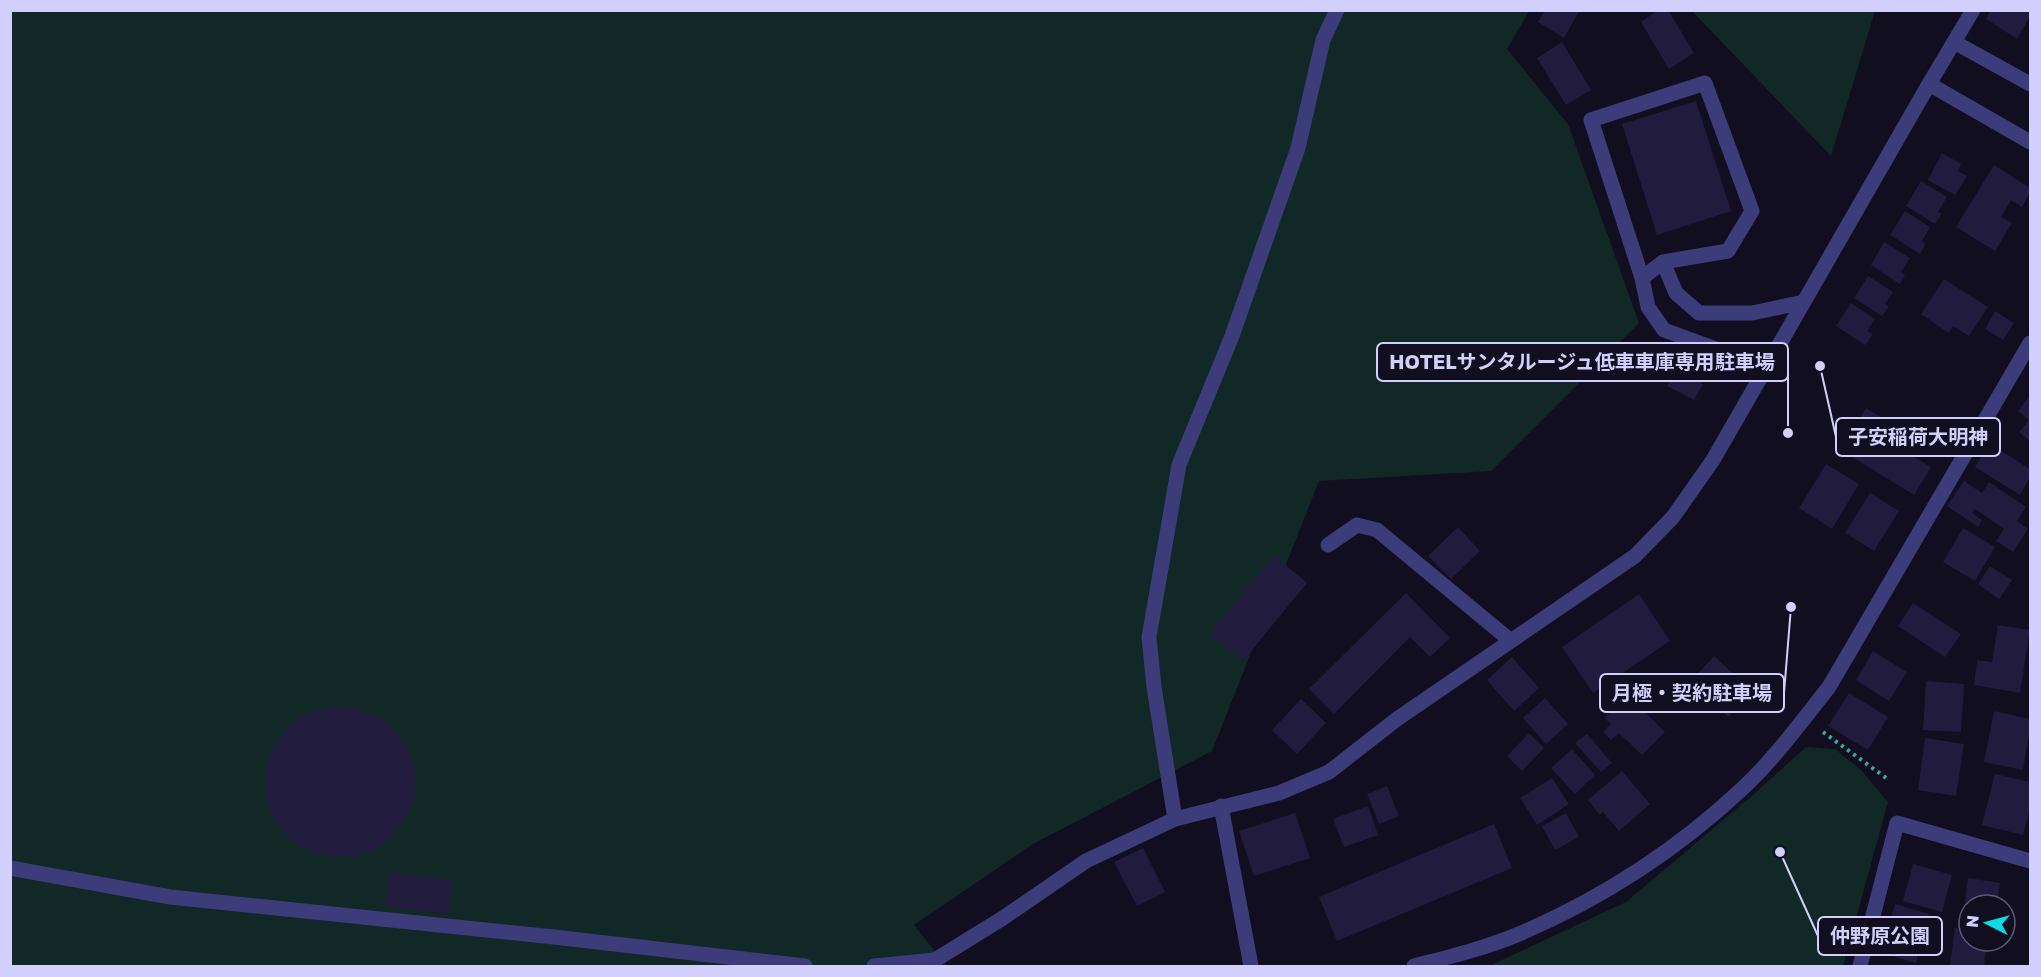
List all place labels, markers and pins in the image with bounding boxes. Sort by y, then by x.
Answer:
callout: HOTELサンタルージュ低車車庫専用駐車場 [1377,343,1788,381]
callout: 子安稲荷大明神 [1836,418,2000,456]
callout: 月極・契約駐車場 [1600,674,1784,712]
callout: 仲野原公園 [1818,917,1942,955]

